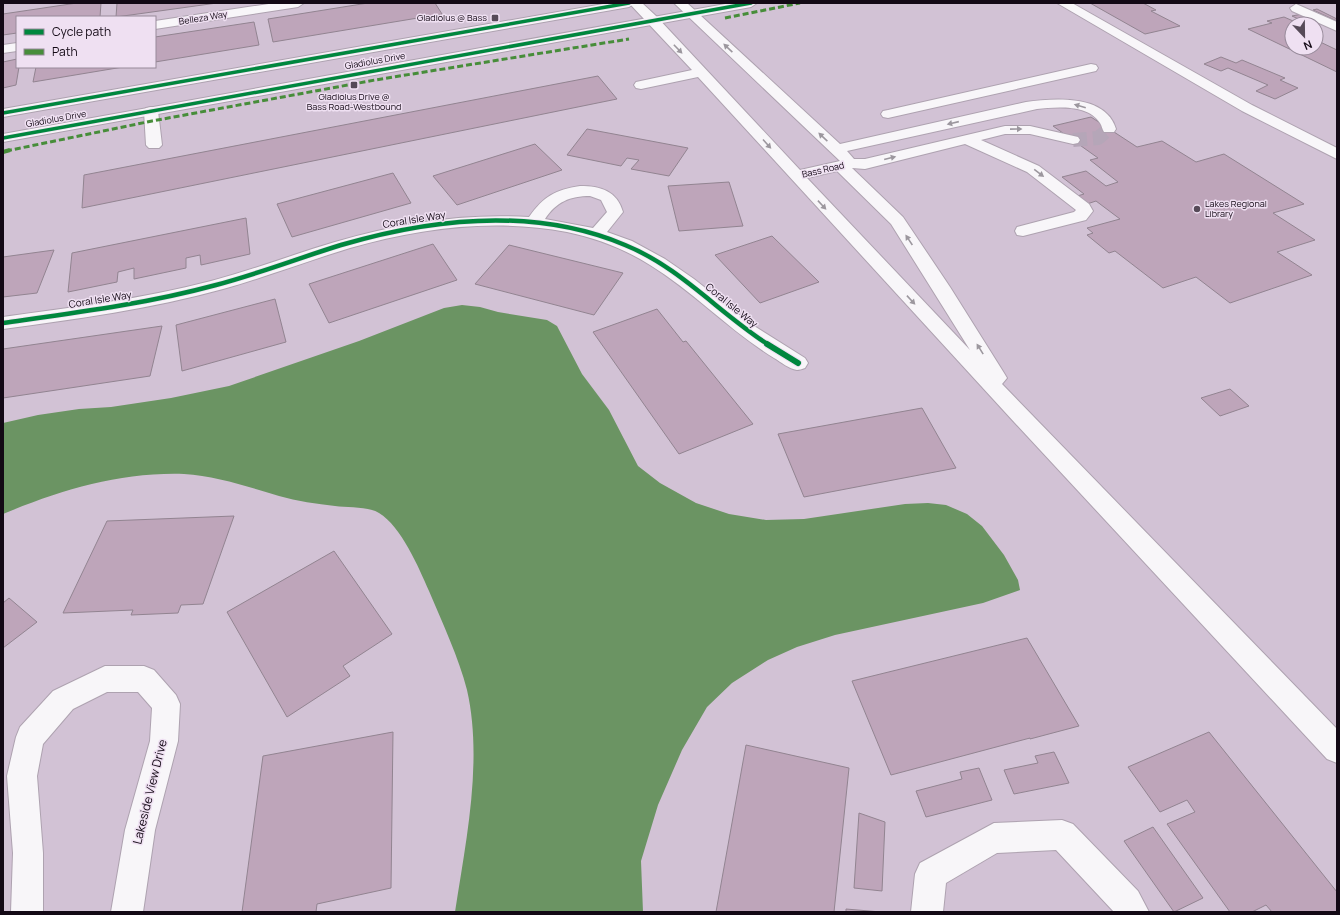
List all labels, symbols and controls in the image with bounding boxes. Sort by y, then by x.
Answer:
street label: Belleza Way [178,7,228,28]
place label: Gladiolus @ Bass [417,11,487,24]
marker: Gladiolus @ Bass [490,13,500,23]
legend [16,16,156,68]
north arrow [1284,16,1324,56]
text: Cycle path [52,23,111,40]
text: N [1301,37,1314,54]
text: Path [52,43,78,60]
one-way arrow [673,44,683,54]
one-way arrow [724,44,733,53]
street label: Gladiolus Drive [344,49,406,72]
marker: Gladiolus Drive @ Bass Road-Westbound [349,80,359,90]
place label: Gladiolus Drive @ Bass Road-Westbound [307,90,401,113]
one-way arrow [1074,103,1086,109]
street label: Gladiolus Drive [25,107,87,130]
one-way arrow [947,120,959,126]
one-way arrow [1010,126,1023,132]
one-way arrow [818,132,828,142]
one-way arrow [762,139,771,149]
one-way arrow [884,155,896,161]
street label: Bass Road [800,158,845,181]
one-way arrow [1034,169,1044,177]
place label: Lakes Regional Library [1205,197,1267,220]
one-way arrow [818,200,827,210]
marker: Lakes Regional Library [1192,204,1202,214]
street label: Coral Isle Way [382,207,447,231]
one-way arrow [906,234,913,246]
street label: Coral Isle Way [703,280,762,331]
street label: Coral Isle Way [68,287,133,311]
one-way arrow [906,295,915,304]
one-way arrow [976,343,983,355]
street label: Lakeside View Drive [128,738,171,846]

